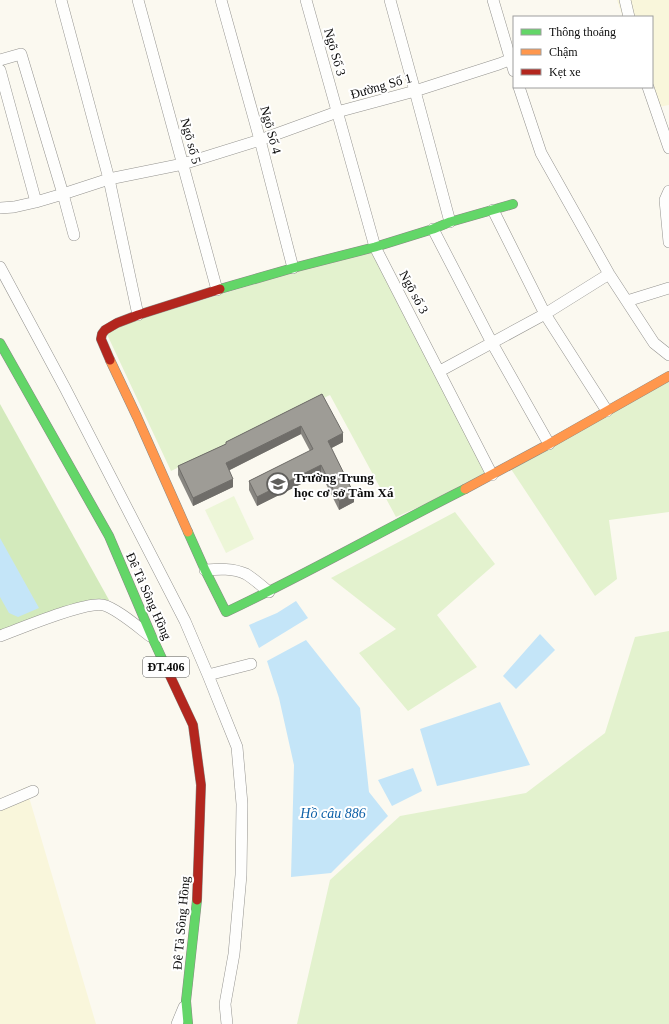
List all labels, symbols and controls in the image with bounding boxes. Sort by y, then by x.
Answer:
legend [513,16,653,88]
text: Thông thoáng [549,25,616,39]
street label: Ngõ Số 3 [321,26,349,78]
text: Chậm [549,45,578,59]
text: Kẹt xe [549,65,581,79]
street label: Đường Số 1 [349,70,413,102]
street label: Ngõ Số 4 [257,104,285,156]
street label: Ngõ số 5 [178,116,204,166]
street label: Ngõ số 3 [396,268,432,316]
place label: Trường Trung học cơ sở Tàm Xá [294,470,394,500]
school or university icon: Trường Trung học cơ sở Tàm Xá [265,471,291,497]
street label: Đê Tả Sông Hồng [123,550,175,642]
road number: ĐT.406 [143,657,189,677]
water label: Hồ câu 886 [299,806,366,821]
street label: Đê Tả Sông Hồng [169,875,193,970]

